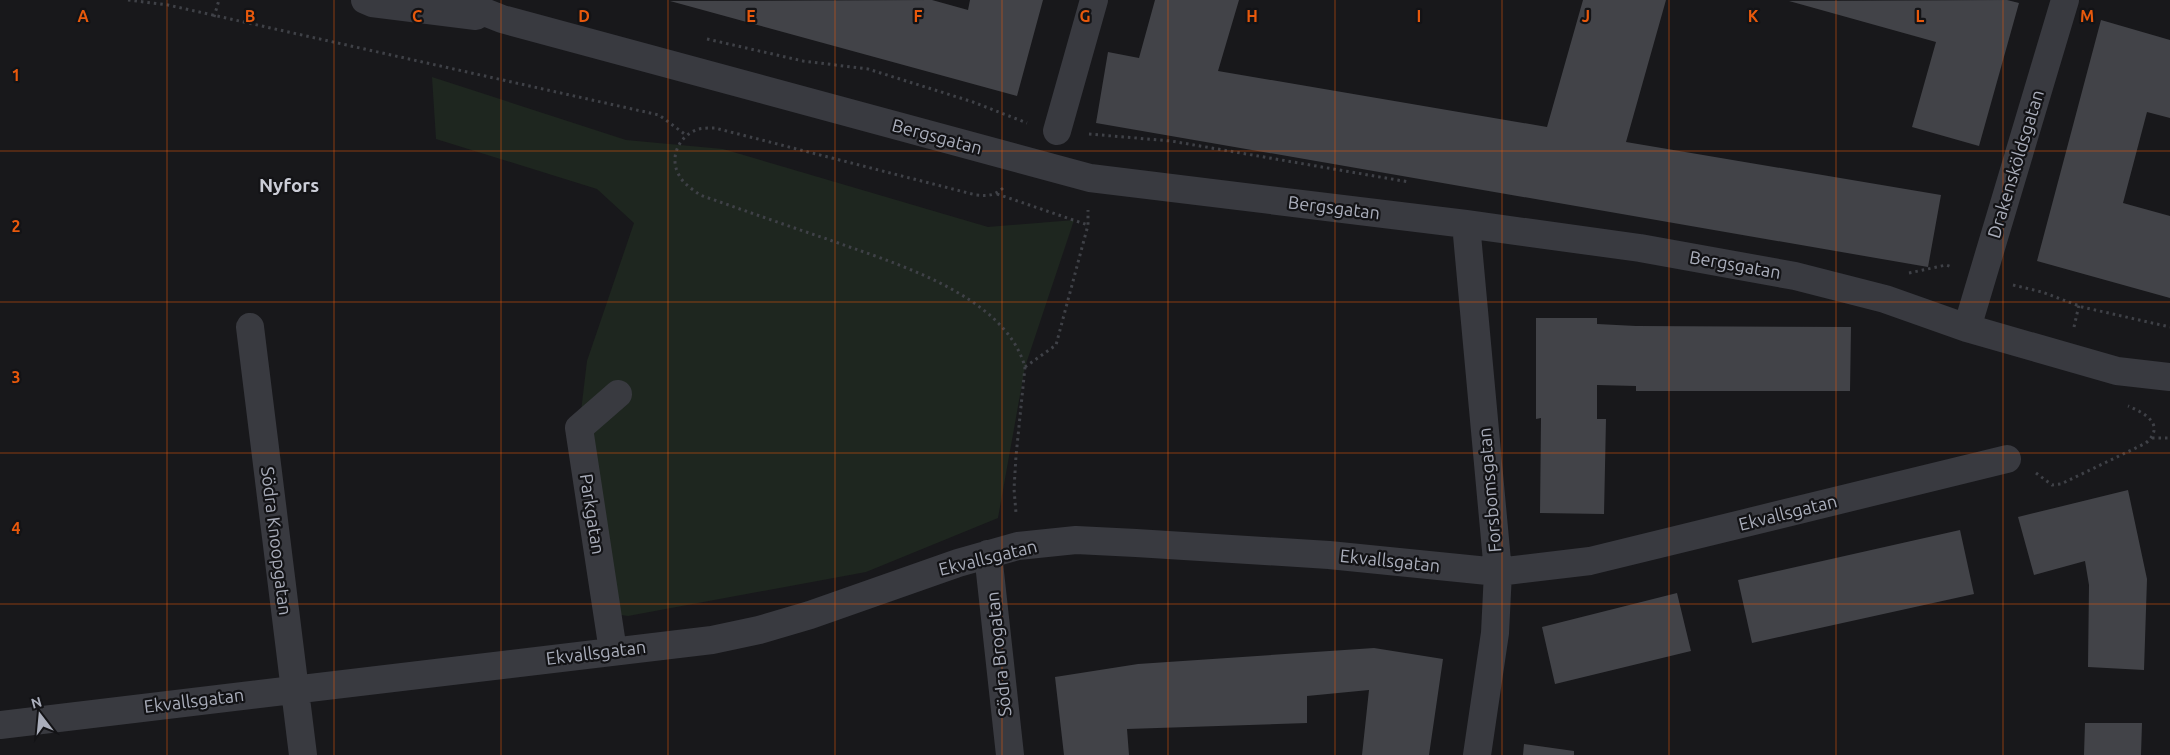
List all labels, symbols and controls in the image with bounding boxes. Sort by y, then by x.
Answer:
text: A [77,7,89,25]
text: B [245,7,255,25]
text: C [412,7,422,25]
text: D [578,7,590,25]
text: E [746,7,756,25]
text: F [914,7,923,25]
text: G [1079,7,1091,25]
text: H [1246,7,1258,25]
text: I [1417,7,1421,25]
text: J [1582,7,1590,25]
text: K [1748,7,1759,25]
text: L [1916,7,1925,25]
text: M [2080,7,2094,25]
text: 1 [11,66,21,84]
street label: Drakensköldsgatan [1983,87,2047,240]
street label: Bergsgatan [890,114,985,158]
district label: Nyfors [259,174,319,196]
street label: Bergsgatan [1287,191,1381,223]
text: 2 [11,217,21,235]
street label: Bergsgatan [1688,246,1782,282]
text: 3 [11,368,21,386]
street label: Forsbomsgatan [1474,427,1504,553]
street label: Södra Knoopgatan [258,465,296,616]
street label: Parkgatan [577,472,609,556]
street label: Ekvallsgatan [1737,490,1839,534]
text: 4 [11,519,21,537]
street label: Ekvallsgatan [937,535,1039,579]
street label: Ekvallsgatan [1339,545,1441,575]
street label: Södra Brogatan [981,591,1015,718]
street label: Ekvallsgatan [545,636,647,668]
street label: Ekvallsgatan [143,684,245,716]
north arrow [15,690,65,740]
text: N [29,693,44,712]

